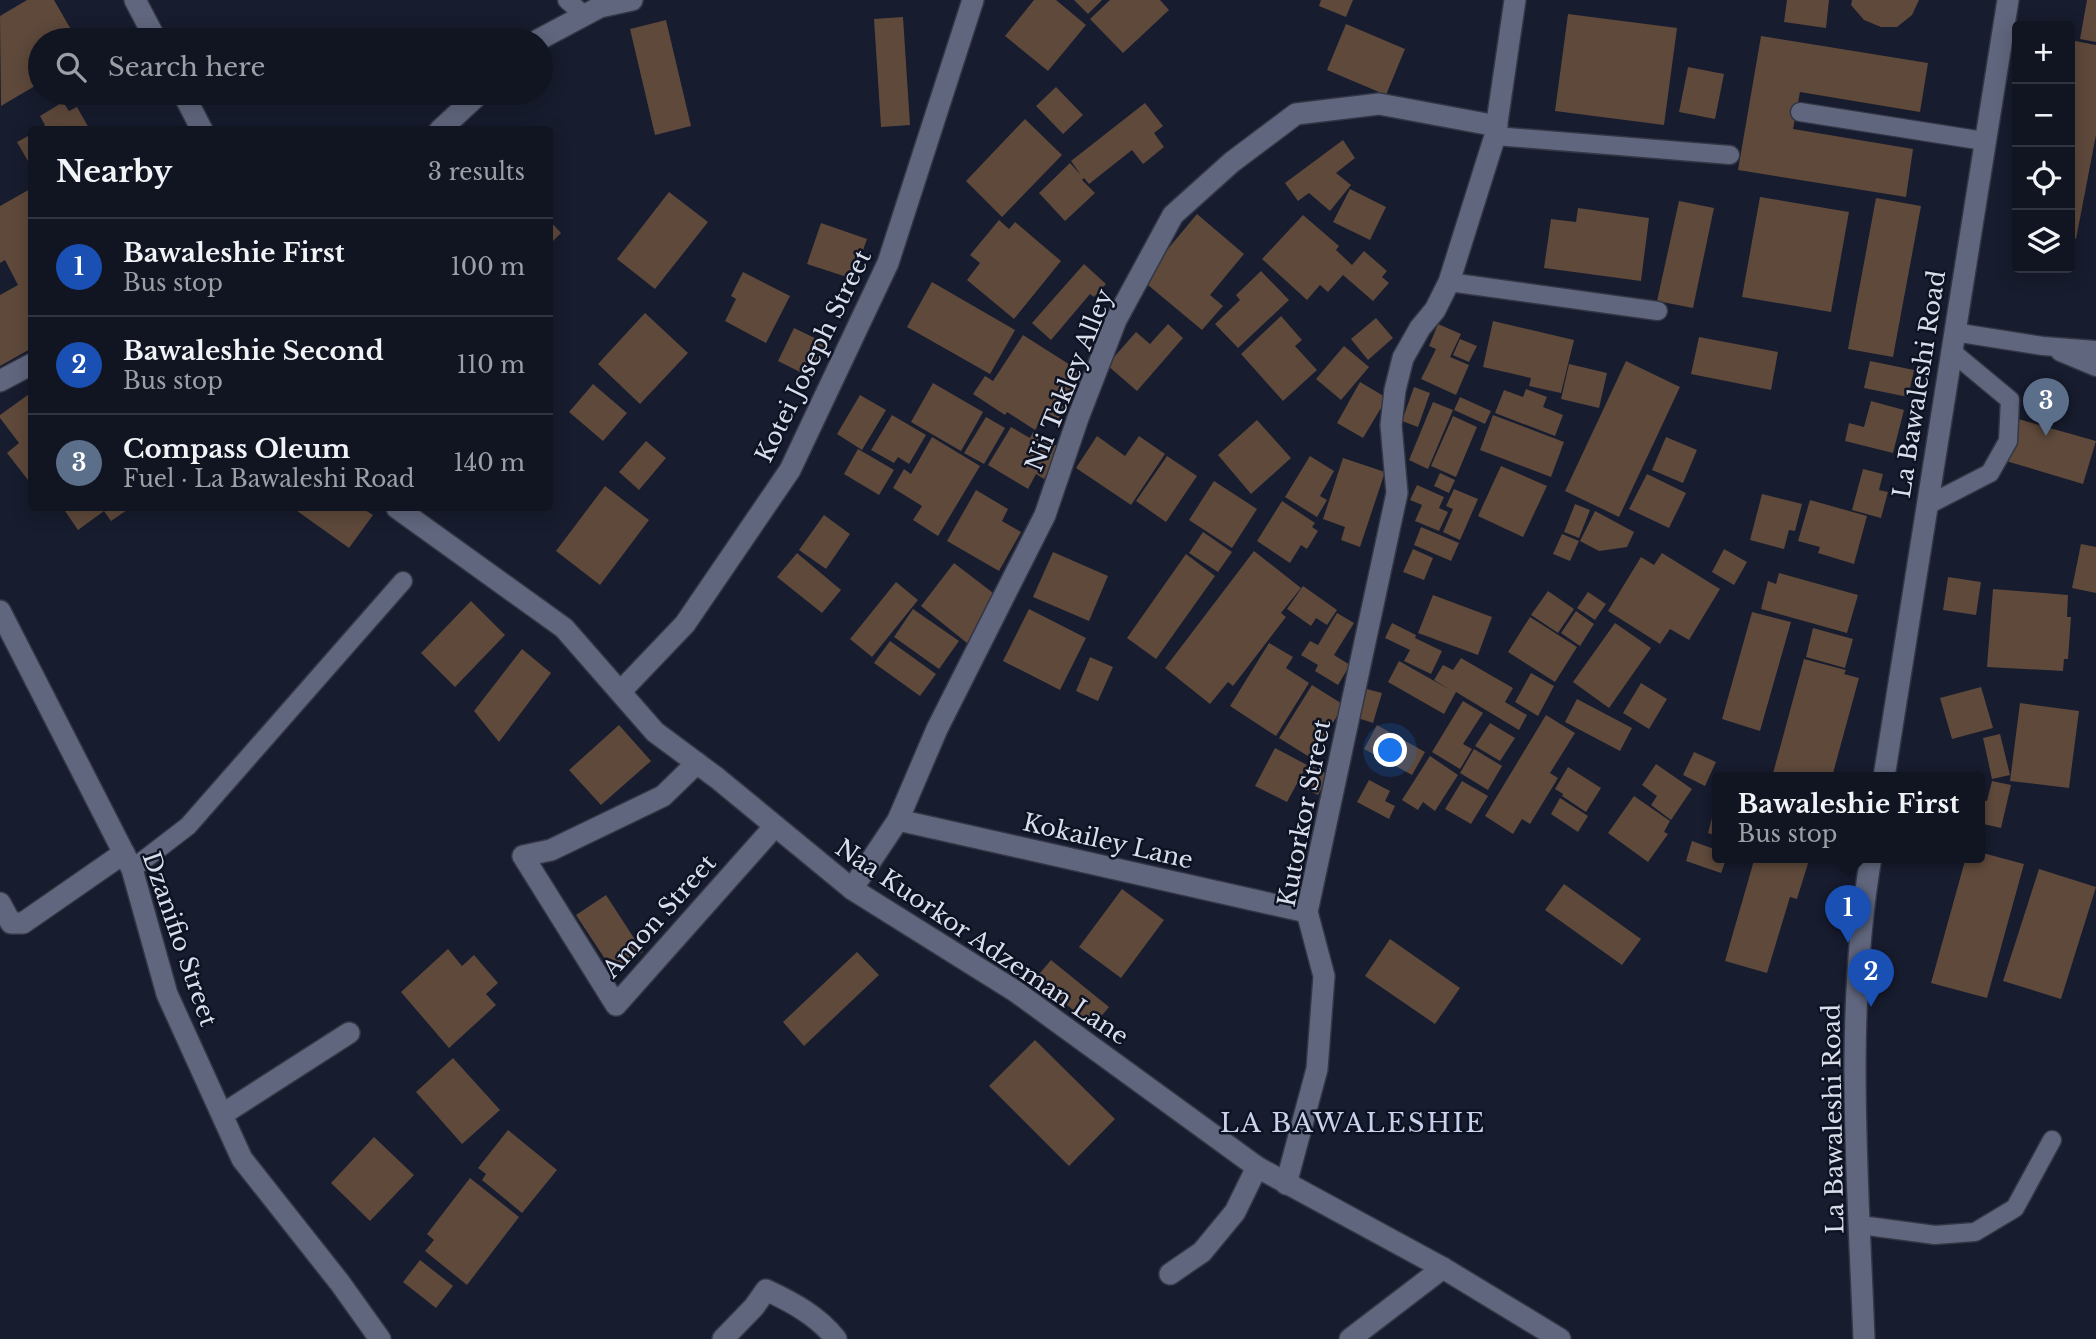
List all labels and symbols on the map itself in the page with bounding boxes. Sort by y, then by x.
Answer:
street label: Kotei Joseph Street [749,245,877,467]
street label: La Bawaleshi Road [1887,268,1951,500]
street label: Nii Tekley Alley [1019,284,1119,475]
pin: 3 [2023,378,2069,436]
street label: Kutorkor Street [1272,717,1336,909]
your location [1373,733,1407,767]
street label: Kokailey Lane [1020,807,1196,875]
street label: Naa Kuorkor Adzeman Lane [830,833,1134,1051]
street label: Dzanifio Street [137,848,223,1030]
street label: Amon Street [595,848,722,984]
pin: 1 [1825,885,1871,943]
pin: 2 [1848,949,1894,1007]
street label: La Bawaleshi Road [1816,1004,1850,1234]
district label: LA BAWALESHIE [1220,1107,1486,1139]

